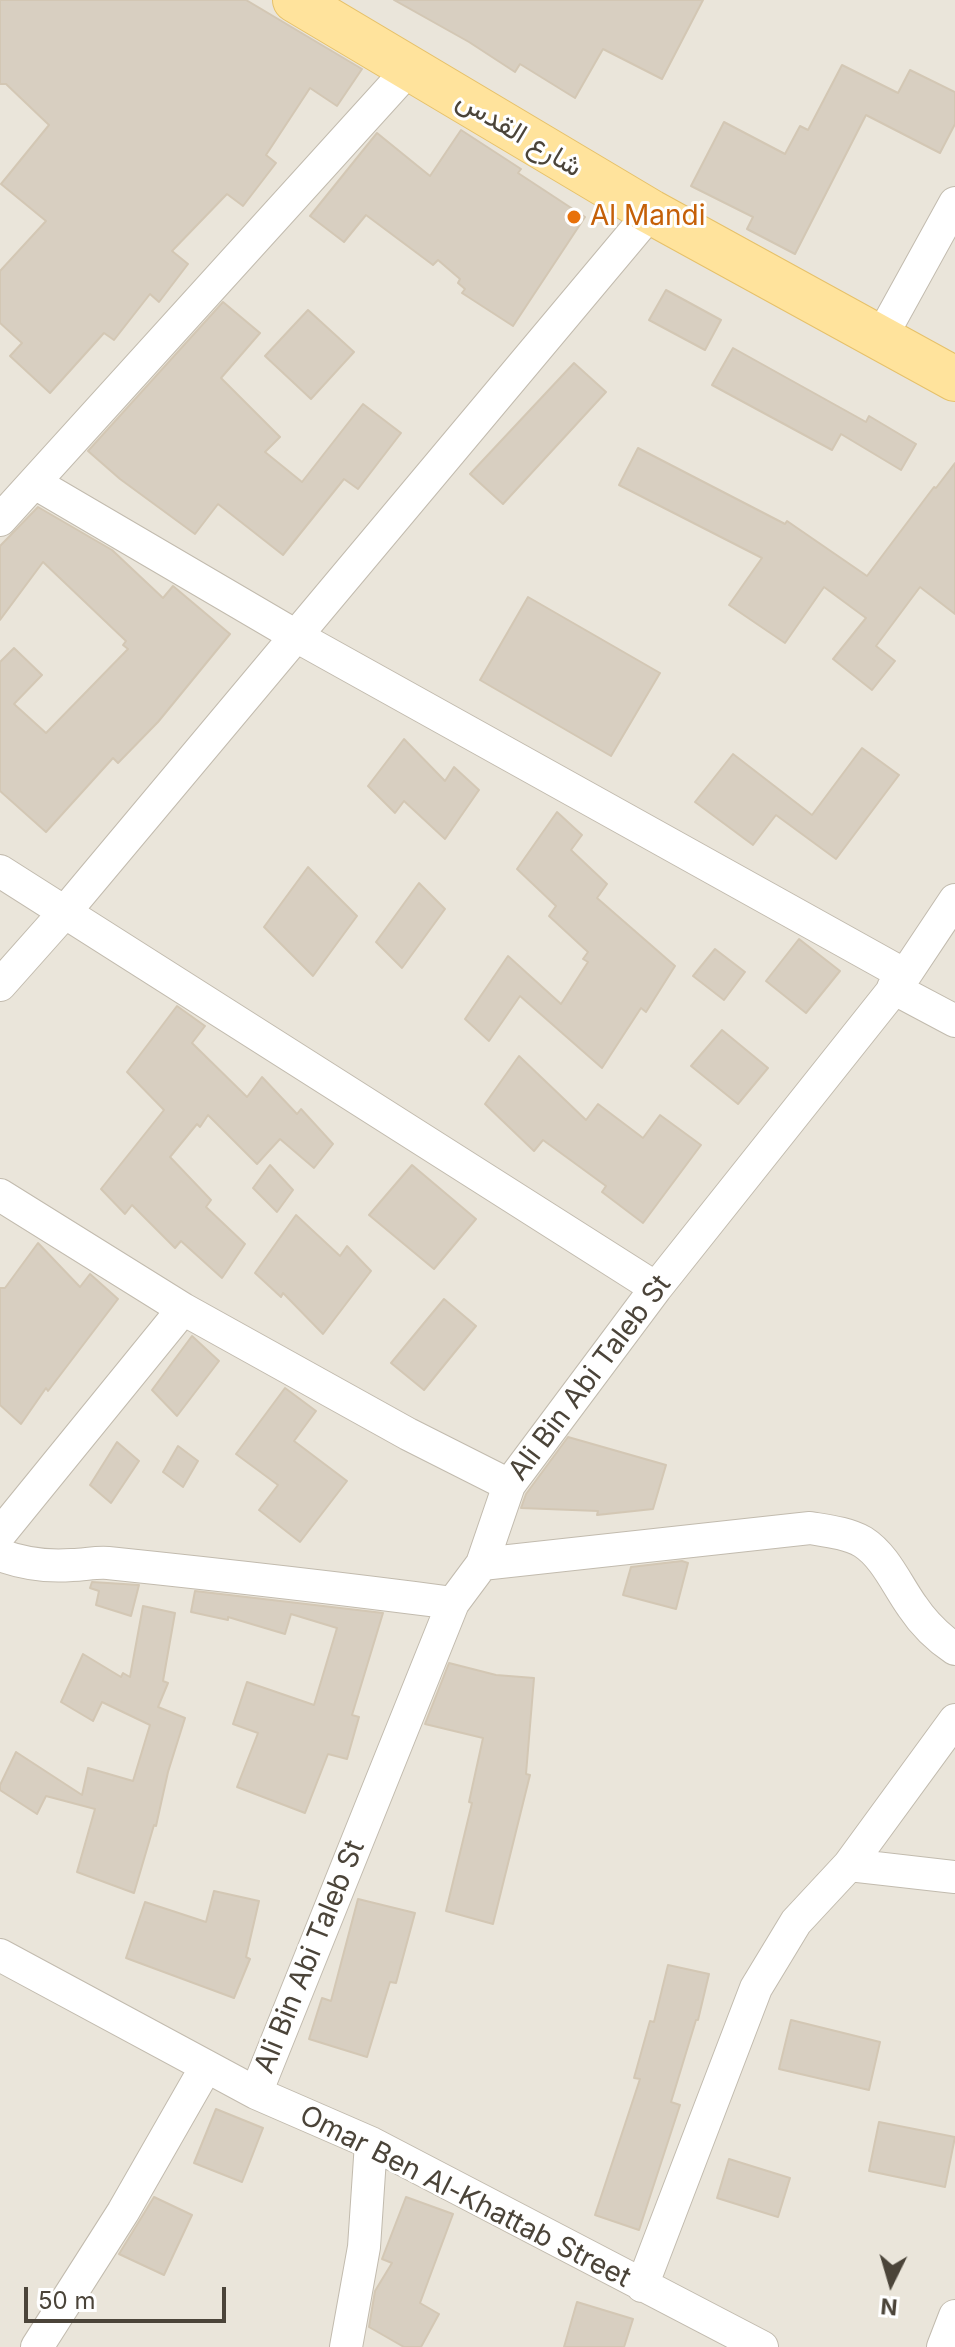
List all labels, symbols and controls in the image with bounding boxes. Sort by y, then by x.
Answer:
street label: شارع القدس [450,83,588,185]
place label: Al Mandi [590,200,705,234]
marker: Al Mandi [565,208,583,226]
street label: Ali Bin Abi Taleb St [502,1269,678,1487]
street label: Ali Bin Abi Taleb St [248,1836,372,2078]
street label: Omar Ben Al-Khattab Street [294,2099,636,2295]
north arrow [851,2243,931,2323]
scale bar [28,2271,230,2321]
text: 50 m [38,2286,96,2315]
text: N [879,2293,898,2321]

